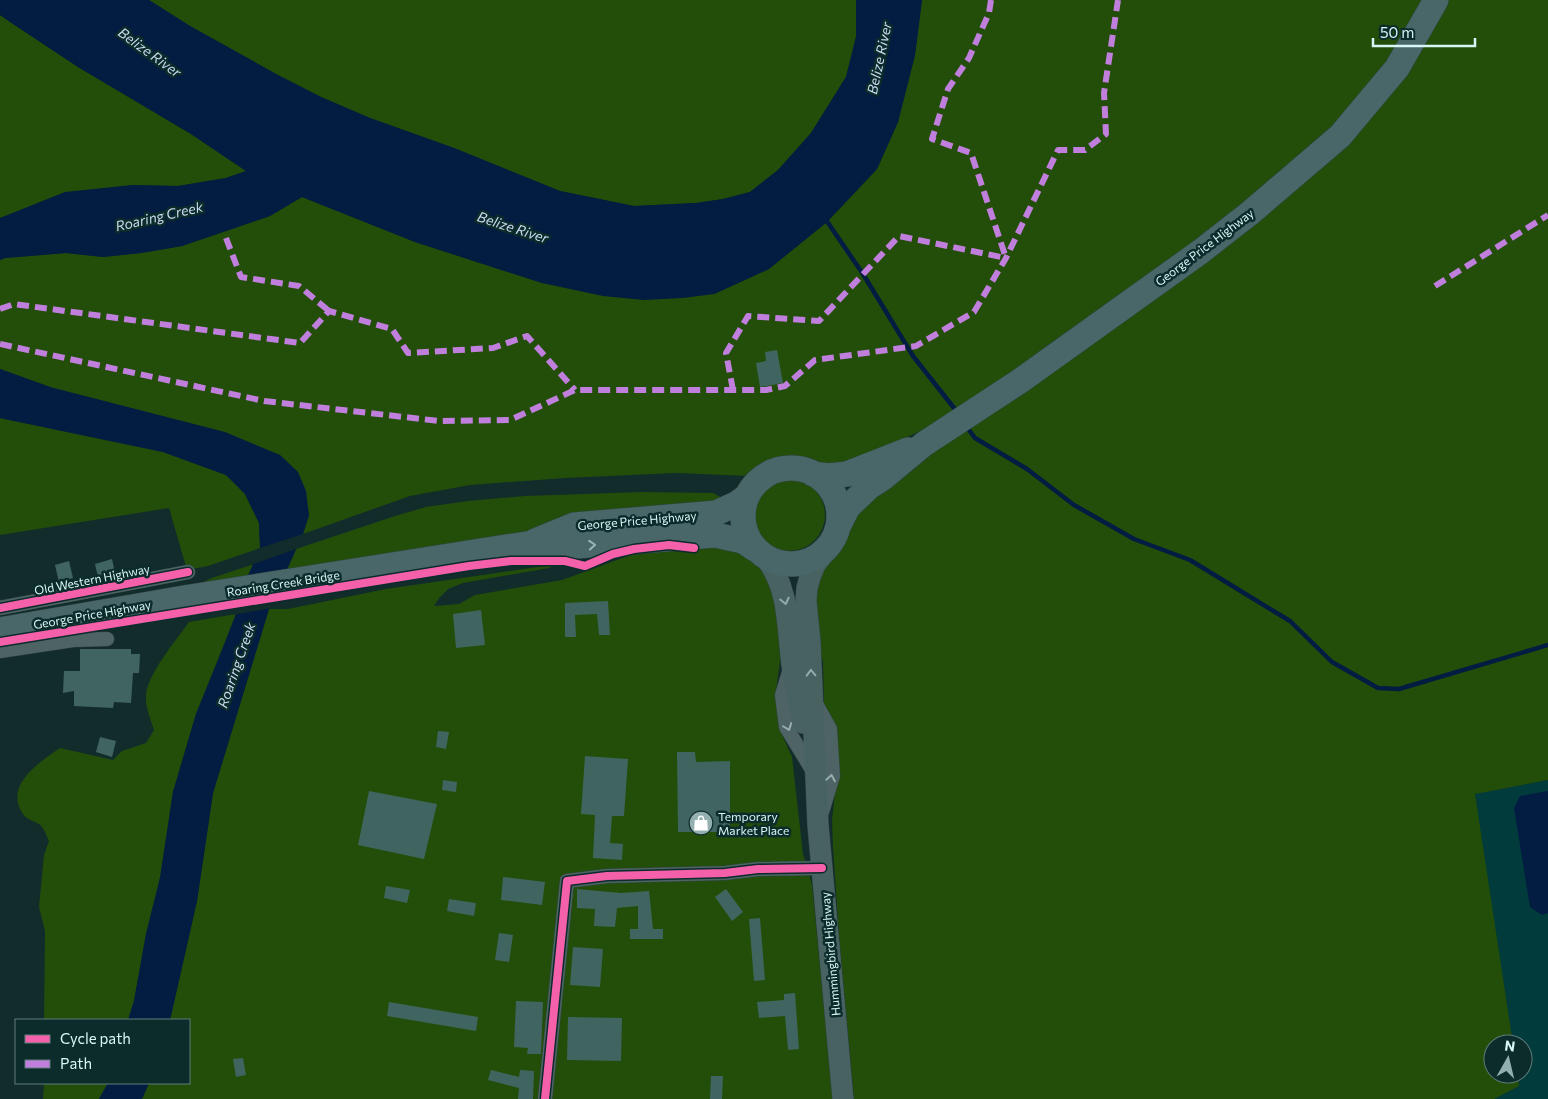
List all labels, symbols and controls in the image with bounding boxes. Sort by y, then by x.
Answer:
scale bar [1373,15,1476,47]
water label: Belize River [863,20,895,96]
text: 50 m [1380,23,1414,41]
water label: Belize River [115,24,185,81]
water label: Roaring Creek [114,198,205,234]
street label: George Price Highway [1152,206,1256,288]
water label: Belize River [475,208,551,247]
street label: George Price Highway [577,508,697,532]
one-way arrow [589,540,597,551]
street label: Old Western Highway [33,561,151,597]
street label: Roaring Creek Bridge [226,567,340,599]
one-way arrow [779,596,790,605]
street label: George Price Highway [32,597,152,631]
water label: Roaring Creek [213,620,259,710]
one-way arrow [806,669,817,677]
one-way arrow [782,722,792,731]
one-way arrow [826,773,836,782]
place label: Temporary Market Place [718,809,789,837]
shop icon: Temporary Market Place [688,810,714,836]
street label: Hummingbird Highway [818,891,842,1017]
legend [15,1019,190,1084]
text: Cycle path [60,1029,131,1047]
north arrow [1483,1034,1533,1084]
text: N [1503,1036,1516,1055]
text: Path [60,1054,92,1072]

